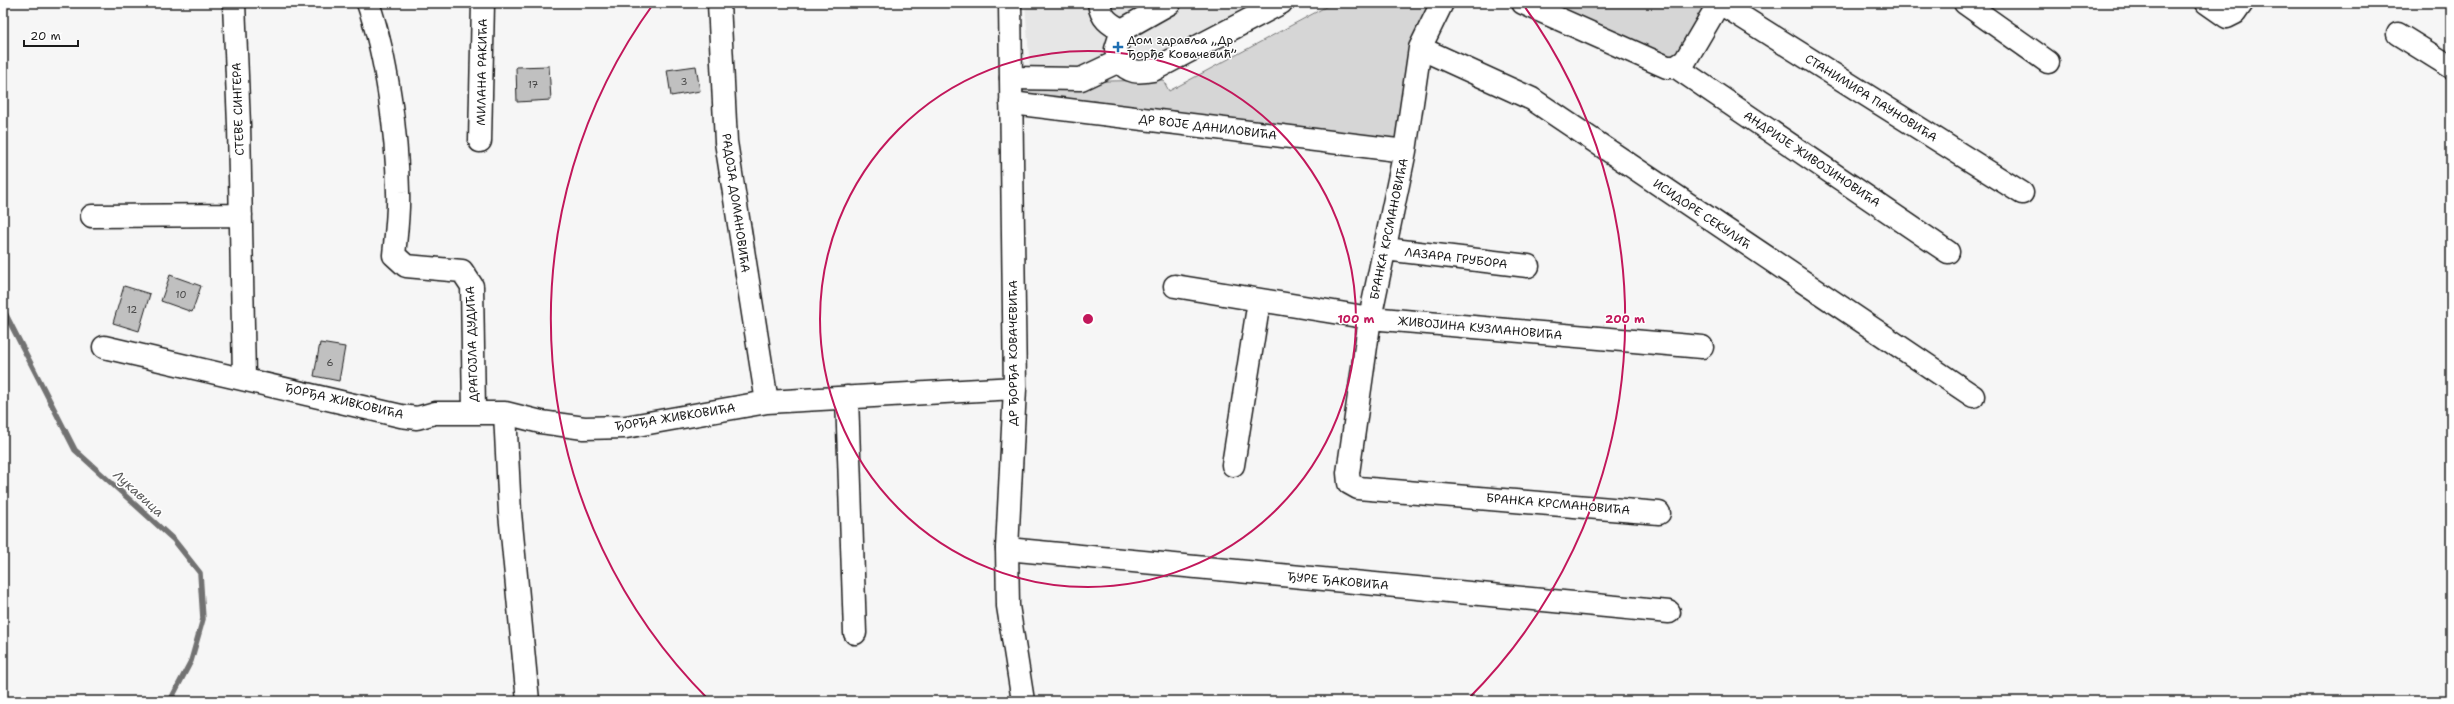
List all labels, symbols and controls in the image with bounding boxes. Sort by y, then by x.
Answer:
street label: МИЛАНА РАКИЋА [473,18,491,126]
scale bar [24,22,78,48]
text: 20 m [30,28,61,44]
place label: Дом здравља „Др Ђорђе Ковачевић” [1127,32,1237,62]
marker: Дом здравља „Др Ђорђе Ковачевић” [1112,41,1124,53]
street label: СТАНИМИРА ПАУНОВИЋА [1802,51,1940,146]
street label: СТЕВЕ СИНГЕРА [228,62,248,156]
house number: 3 [681,75,688,88]
house number: 17 [528,78,538,91]
street label: АНДРИЈЕ ЖИВОЈИНОВИЋА [1741,107,1884,211]
street label: ДР ВОЈЕ ДАНИЛОВИЋА [1138,111,1278,143]
street label: РАДОЈА ДОМАНОВИЋА [718,132,754,274]
street label: БРАНКА КРСМАНОВИЋА [1366,156,1412,301]
street label: ИСИДОРЕ СЕКУЛИЋ [1650,175,1754,253]
street label: ЛАЗАРА ГРУБОРА [1404,244,1509,272]
street label: ДР ЂОРЂА КОВАЧЕВИЋА [1005,280,1021,426]
street label: ДРАГОЈЛА ДУДИЋА [462,285,482,402]
house number: 10 [176,288,186,301]
house number: 12 [127,303,137,316]
text: 100 m [1338,311,1375,327]
text: 200 m [1605,311,1645,327]
centre of rings [1081,312,1095,326]
street label: ЖИВОЈИНА КУЗМАНОВИЋА [1397,313,1563,343]
house number: 6 [327,356,334,369]
street label: ЂОРЂА ЖИВКОВИЋА [283,379,405,423]
street label: ЂОРЂА ЖИВКОВИЋА [614,400,737,434]
water label: Лукавица [109,466,167,521]
street label: БРАНКА КРСМАНОВИЋА [1485,490,1631,518]
street label: ЂУРЕ ЂАКОВИЋА [1287,569,1390,593]

